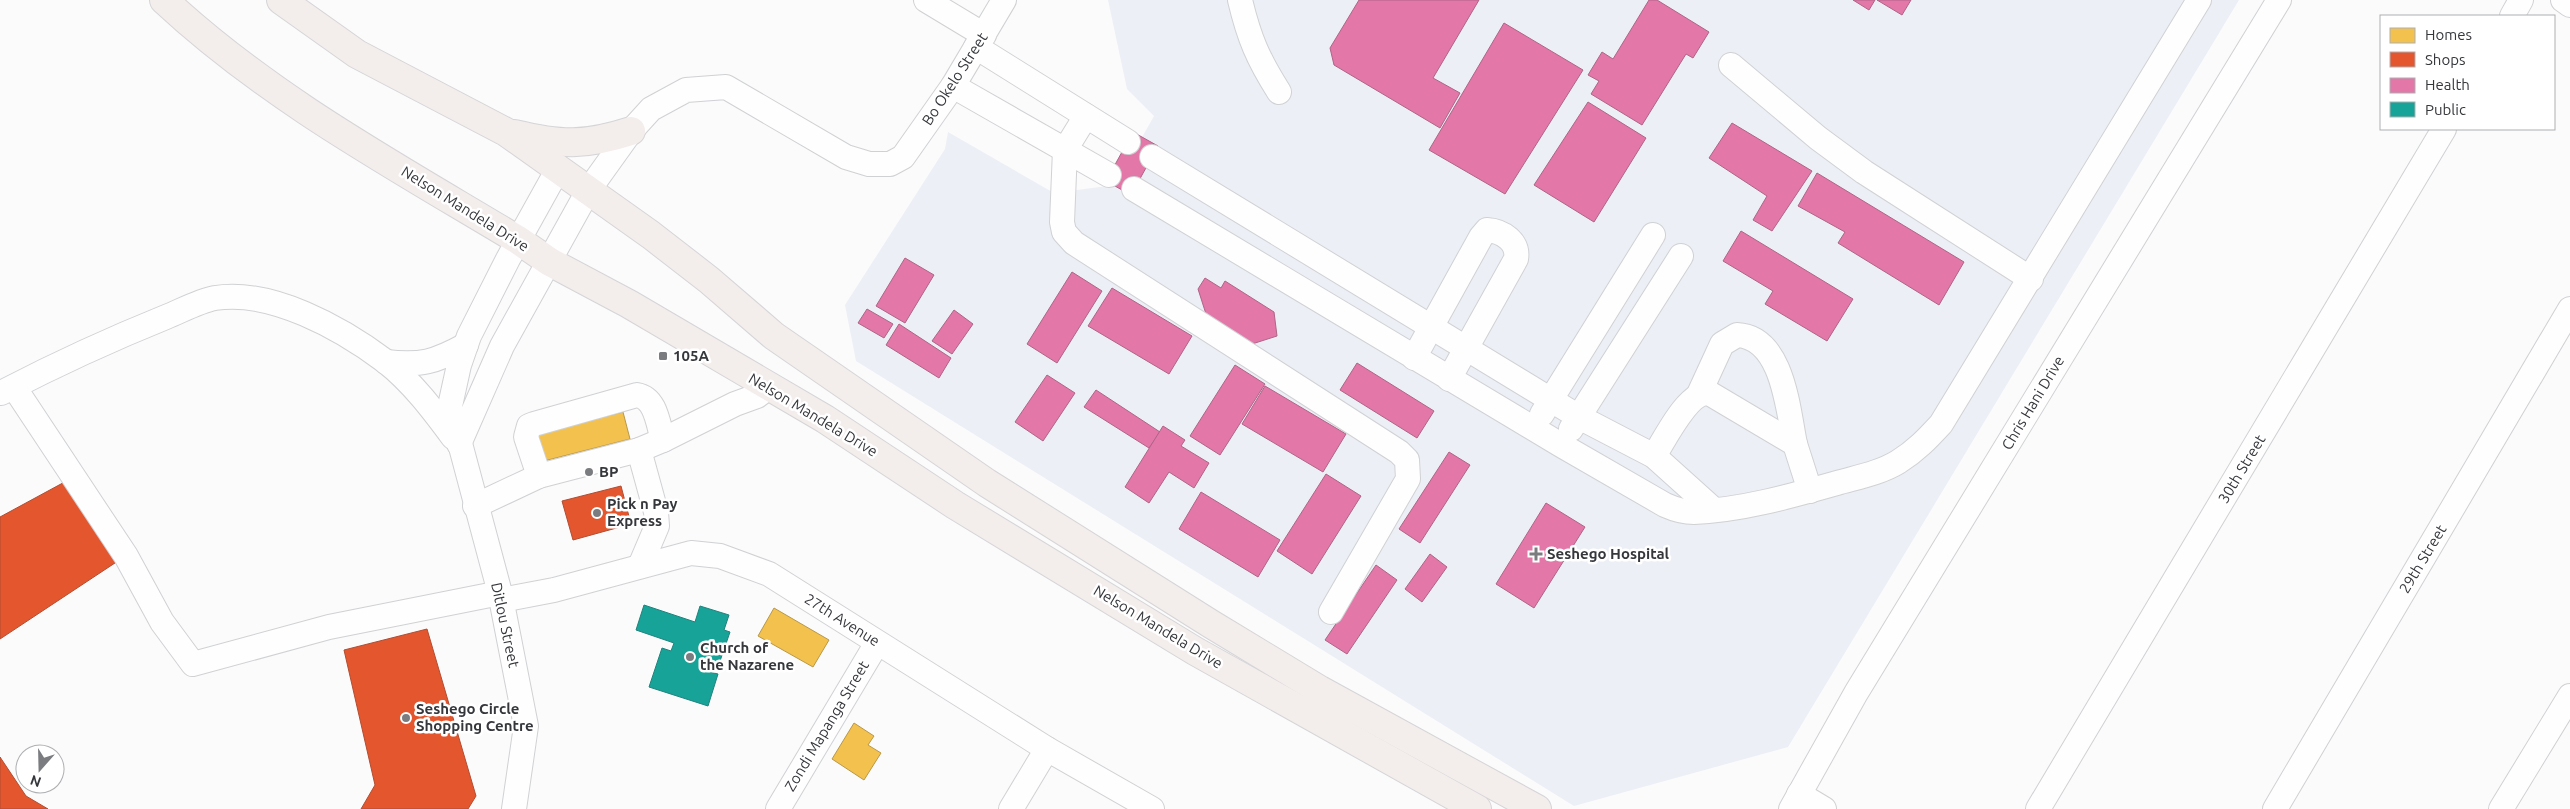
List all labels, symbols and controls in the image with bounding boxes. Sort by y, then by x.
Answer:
legend [2380,15,2555,130]
text: Homes [2425,26,2472,43]
street label: Bo Okelo Street [918,29,991,128]
text: Shops [2425,51,2466,68]
text: Health [2425,76,2470,93]
text: Public [2425,101,2466,118]
street label: Nelson Mandela Drive [398,162,532,255]
place label: 105A [673,347,709,364]
marker: 105A [657,350,669,362]
street label: Chris Hani Drive [1998,353,2067,453]
street label: Nelson Mandela Drive [746,369,881,460]
street label: 30th Street [2215,431,2269,506]
place label: BP [599,463,618,480]
marker: BP [583,466,595,478]
place label: Pick n Pay Express [607,495,678,529]
marker: Pick n Pay Express [591,507,603,519]
street label: 29th Street [2396,521,2450,596]
place label: Seshego Hospital [1547,545,1670,562]
marker: Seshego Hospital [1529,547,1543,561]
street label: Ditlou Street [488,581,523,669]
street label: Nelson Mandela Drive [1091,581,1226,672]
street label: 27th Avenue [802,590,883,649]
place label: Church of the Nazarene [700,639,794,673]
marker: Church of the Nazarene [684,651,696,663]
street label: Zondi Mapanga Street [781,657,872,794]
place label: Seshego Circle Shopping Centre [416,700,534,734]
marker: Seshego Circle Shopping Centre [400,712,412,724]
north arrow [15,744,65,794]
text: N [28,772,43,791]

